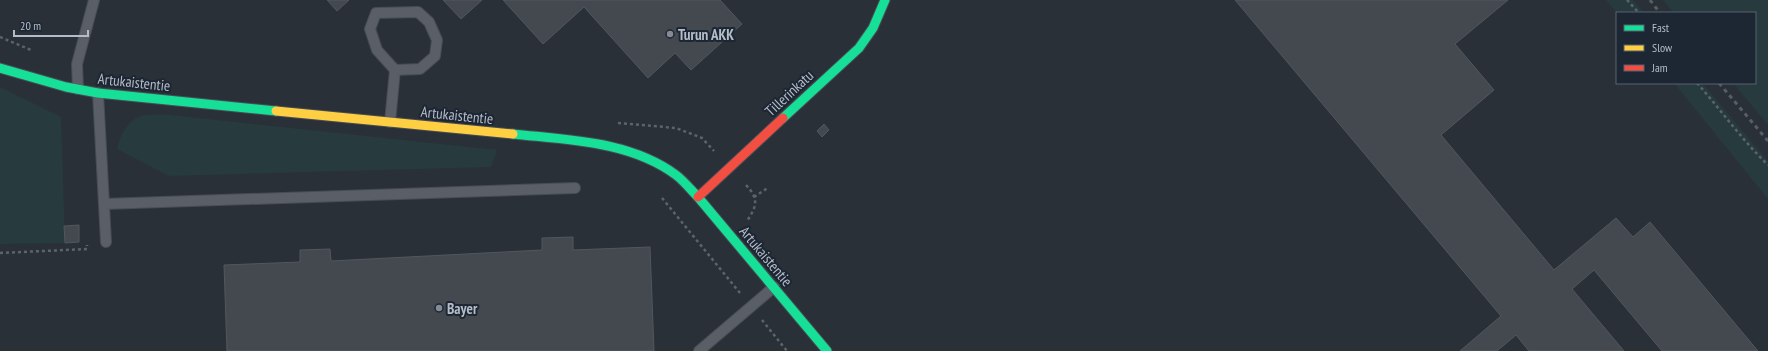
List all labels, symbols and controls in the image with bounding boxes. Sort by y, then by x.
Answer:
scale bar [14,12,88,38]
legend [1616,12,1756,84]
text: 20 m [20,18,41,33]
text: Fast [1652,20,1670,35]
place label: Turun AKK [678,25,734,44]
marker: Turun AKK [665,29,675,39]
text: Slow [1652,40,1673,55]
text: Jam [1651,60,1668,75]
street label: Tillerinkatu [761,66,817,120]
street label: Artukaistentie [97,69,171,95]
street label: Artukaistentie [420,102,494,128]
street label: Artukaistentie [735,222,797,290]
place label: Bayer [447,299,478,318]
marker: Bayer [434,303,444,313]

